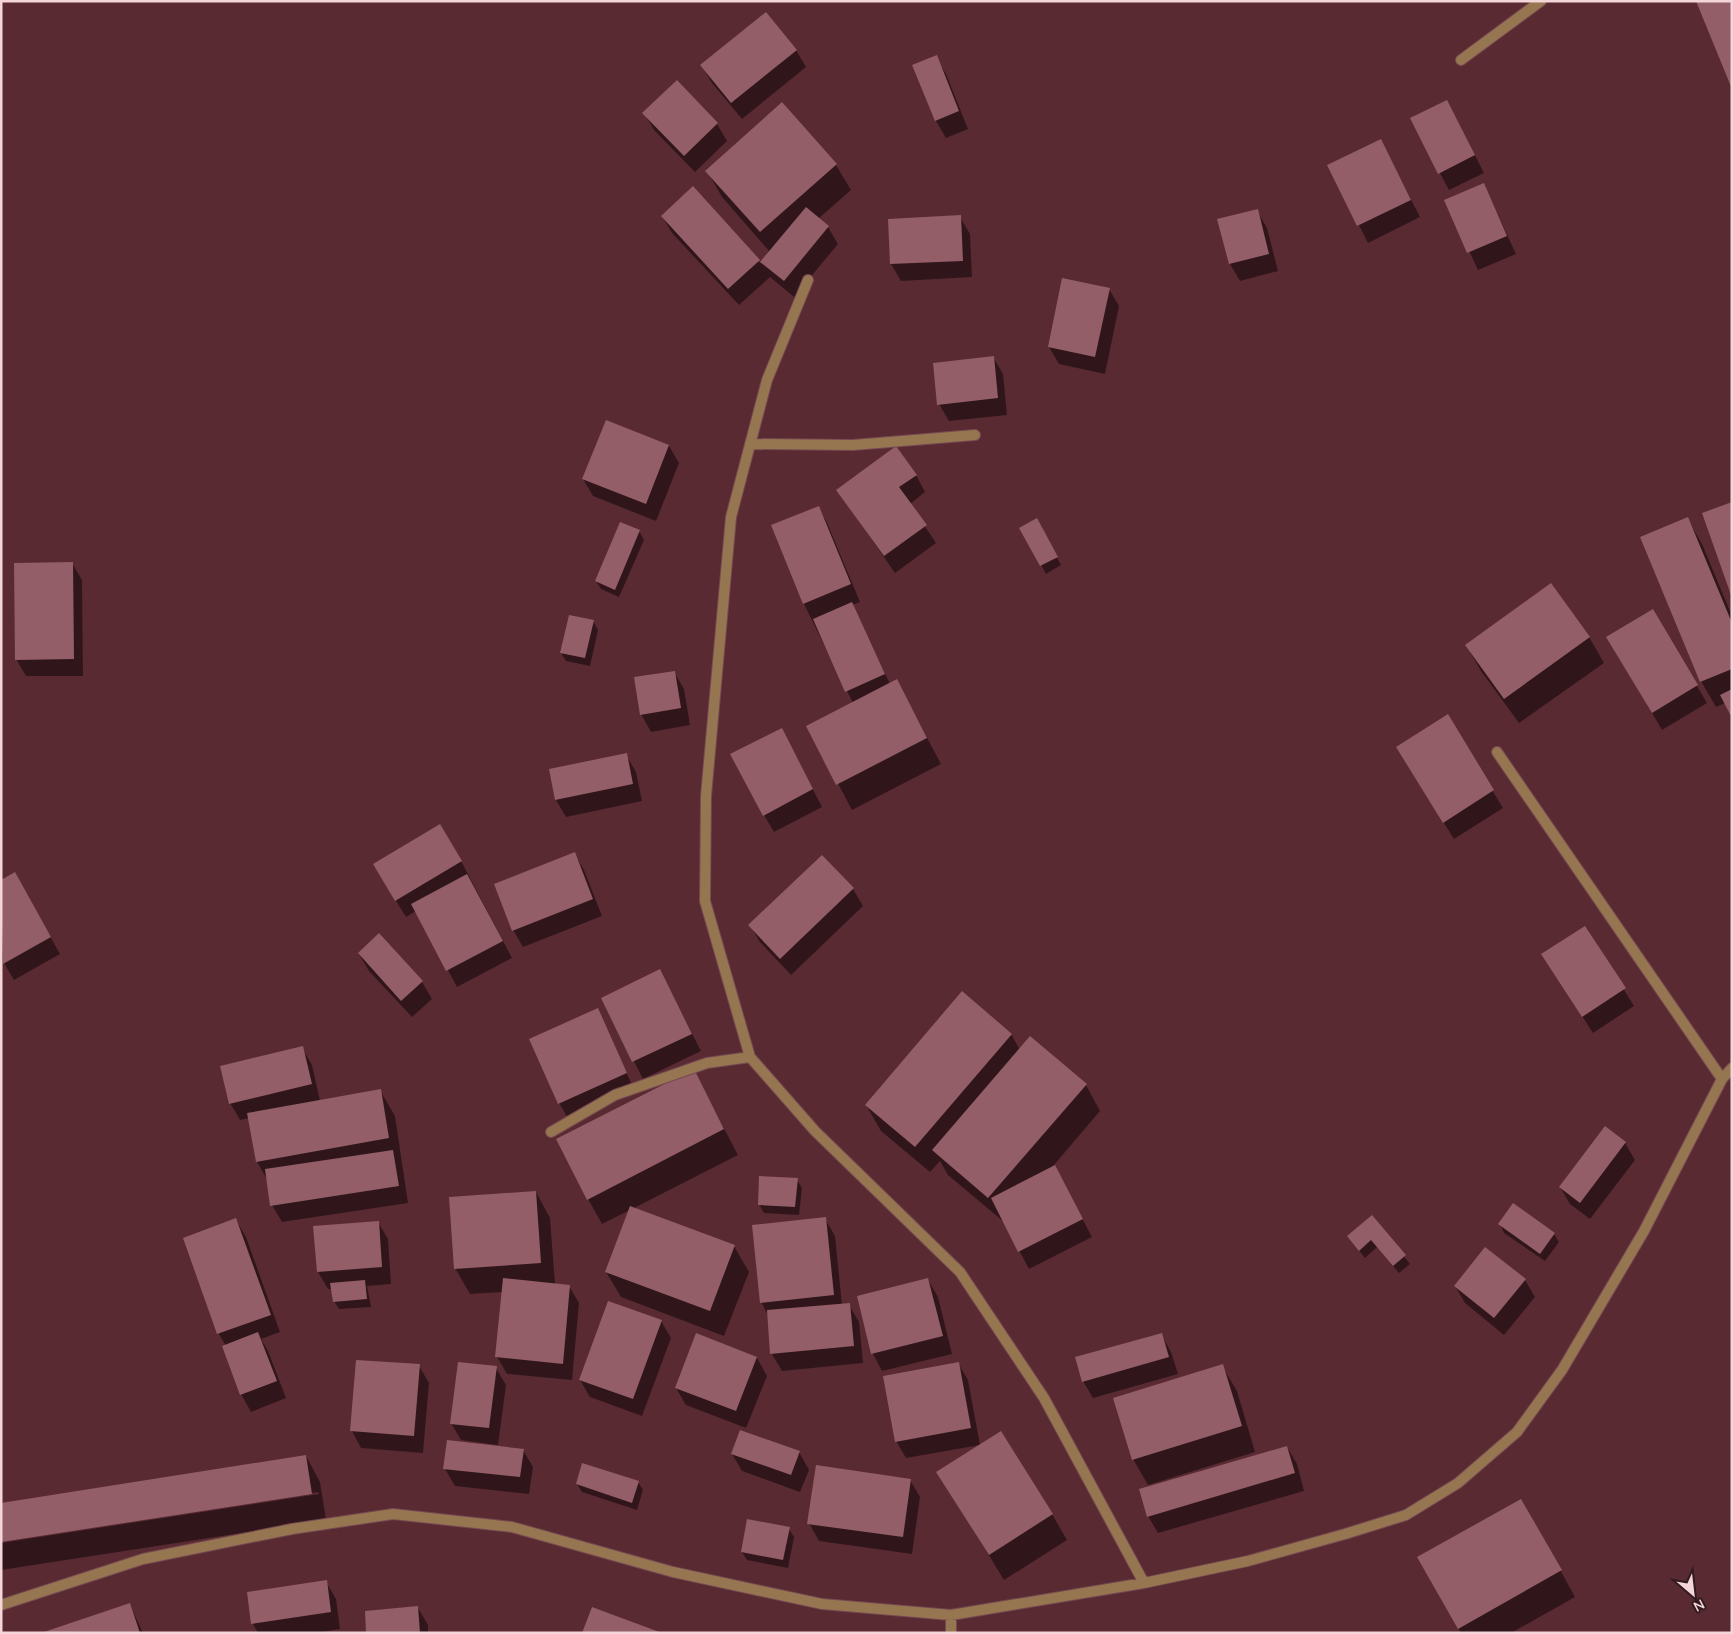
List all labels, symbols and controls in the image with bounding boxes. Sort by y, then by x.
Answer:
north arrow [1668,1569,1718,1619]
text: N [1690,1595,1708,1616]

